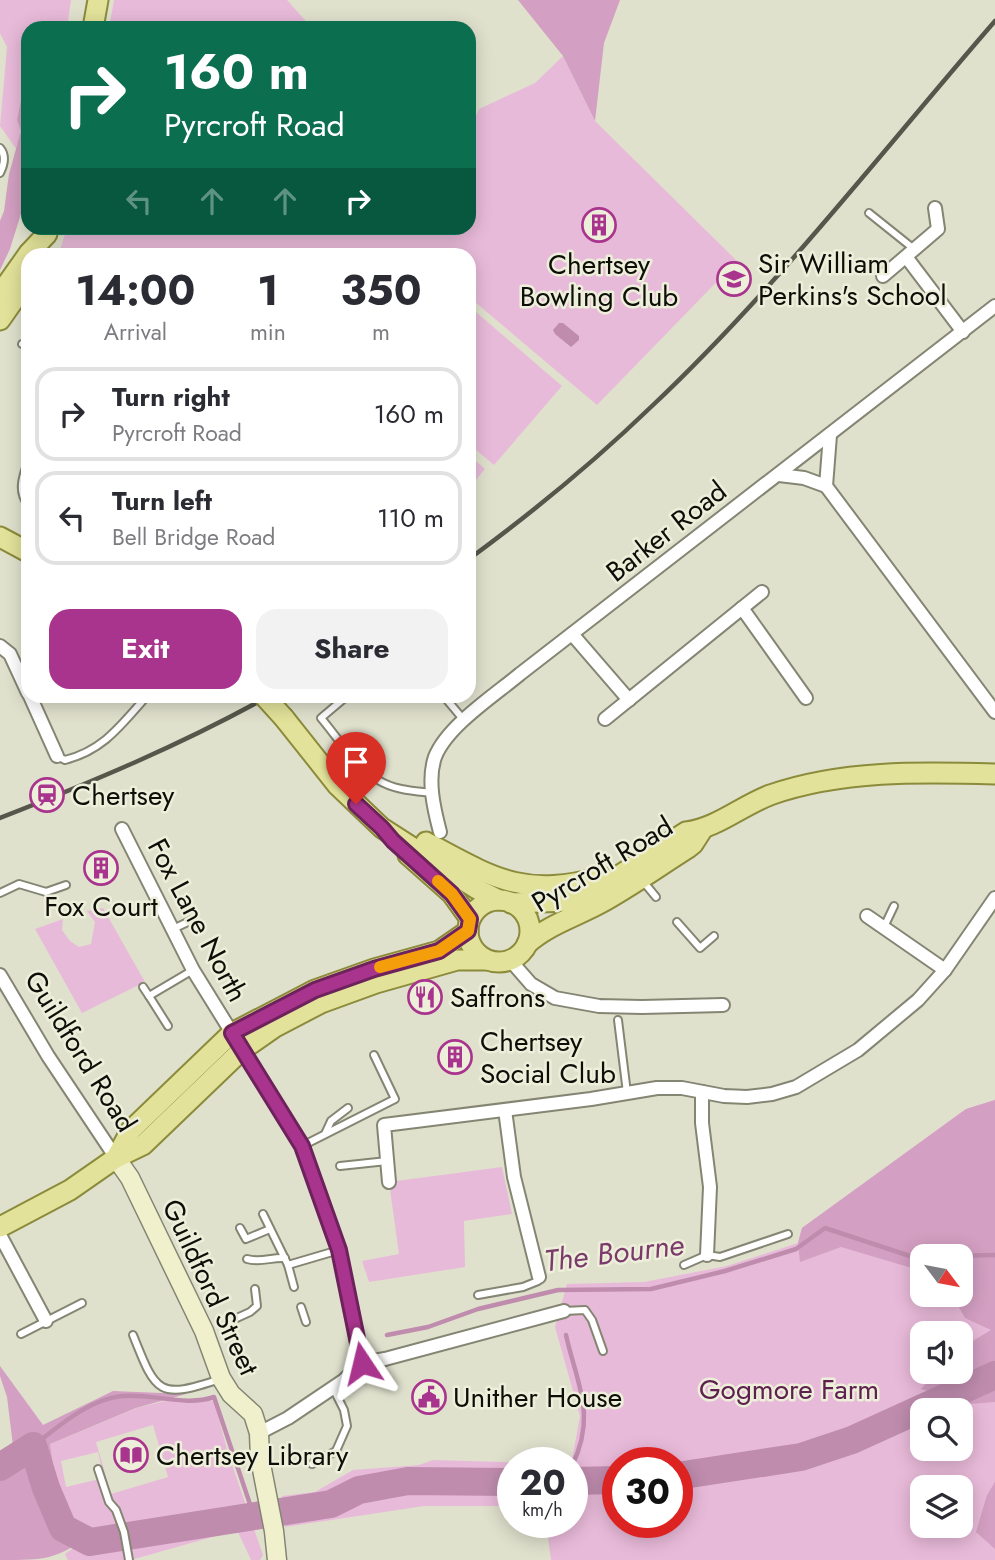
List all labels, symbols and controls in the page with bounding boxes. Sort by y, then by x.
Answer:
text: 160 m [164,37,309,107]
icon: right [49,49,140,140]
text: Pyrcroft Road [164,102,345,148]
icon: left [120,182,158,220]
icon: ahead [193,182,231,220]
icon: ahead [266,182,304,220]
icon: right [339,182,377,220]
building icon: Chertsey Bowling Club [580,206,618,244]
place label: Sir William Perkins's School [758,243,947,316]
place label: Chertsey Bowling Club [520,244,678,317]
text: 14:00 [76,260,195,321]
text: 1 [257,260,279,321]
text: 350 [340,260,421,321]
school or university icon: Sir William Perkins's School [715,260,753,298]
text: Arrival [104,315,167,349]
text: min [250,315,286,349]
text: m [372,315,390,349]
text: Turn right [112,378,230,416]
icon: right [53,395,91,433]
text: 160 m [374,395,444,433]
text: Pyrcroft Road [112,416,242,450]
street label: Barker Road [597,471,735,592]
text: Turn left [112,482,212,520]
icon: left [53,499,91,537]
text: 110 m [377,499,444,537]
text: Bell Bridge Road [112,520,275,554]
button: Exit [49,609,242,689]
button: Share [256,609,448,689]
pin [326,732,386,804]
icon: arrive [337,743,375,781]
place label: Chertsey [72,775,175,816]
station icon: Chertsey [28,776,66,814]
street label: Pyrcroft Road [524,806,681,923]
street label: Fox Lane North [137,831,258,1009]
building icon: Fox Court [82,849,120,887]
place label: Fox Court [44,886,158,927]
street label: Guildford Road [15,962,147,1140]
place label: Saffrons [450,977,545,1018]
restaurant icon: Saffrons [406,978,444,1016]
place label: Chertsey Social Club [480,1021,616,1094]
building icon: Chertsey Social Club [436,1038,474,1076]
street label: Guildford Street [152,1192,269,1382]
water label: The Bourne [542,1223,686,1282]
north arrow [910,1244,973,1307]
map controls [910,1244,973,1538]
button: sound [910,1321,973,1384]
position arrow [325,1326,399,1400]
park label: Gogmore Farm [699,1369,879,1410]
place label: Unither House [453,1377,622,1418]
public building icon: Unither House [410,1378,448,1416]
button: search [910,1398,973,1461]
place label: Chertsey Library [156,1435,349,1476]
library icon: Chertsey Library [112,1436,150,1474]
speed limit sign: 30 [602,1447,693,1538]
text: 20 [519,1458,566,1508]
button: layers [910,1475,973,1538]
text: km/h [522,1497,563,1523]

